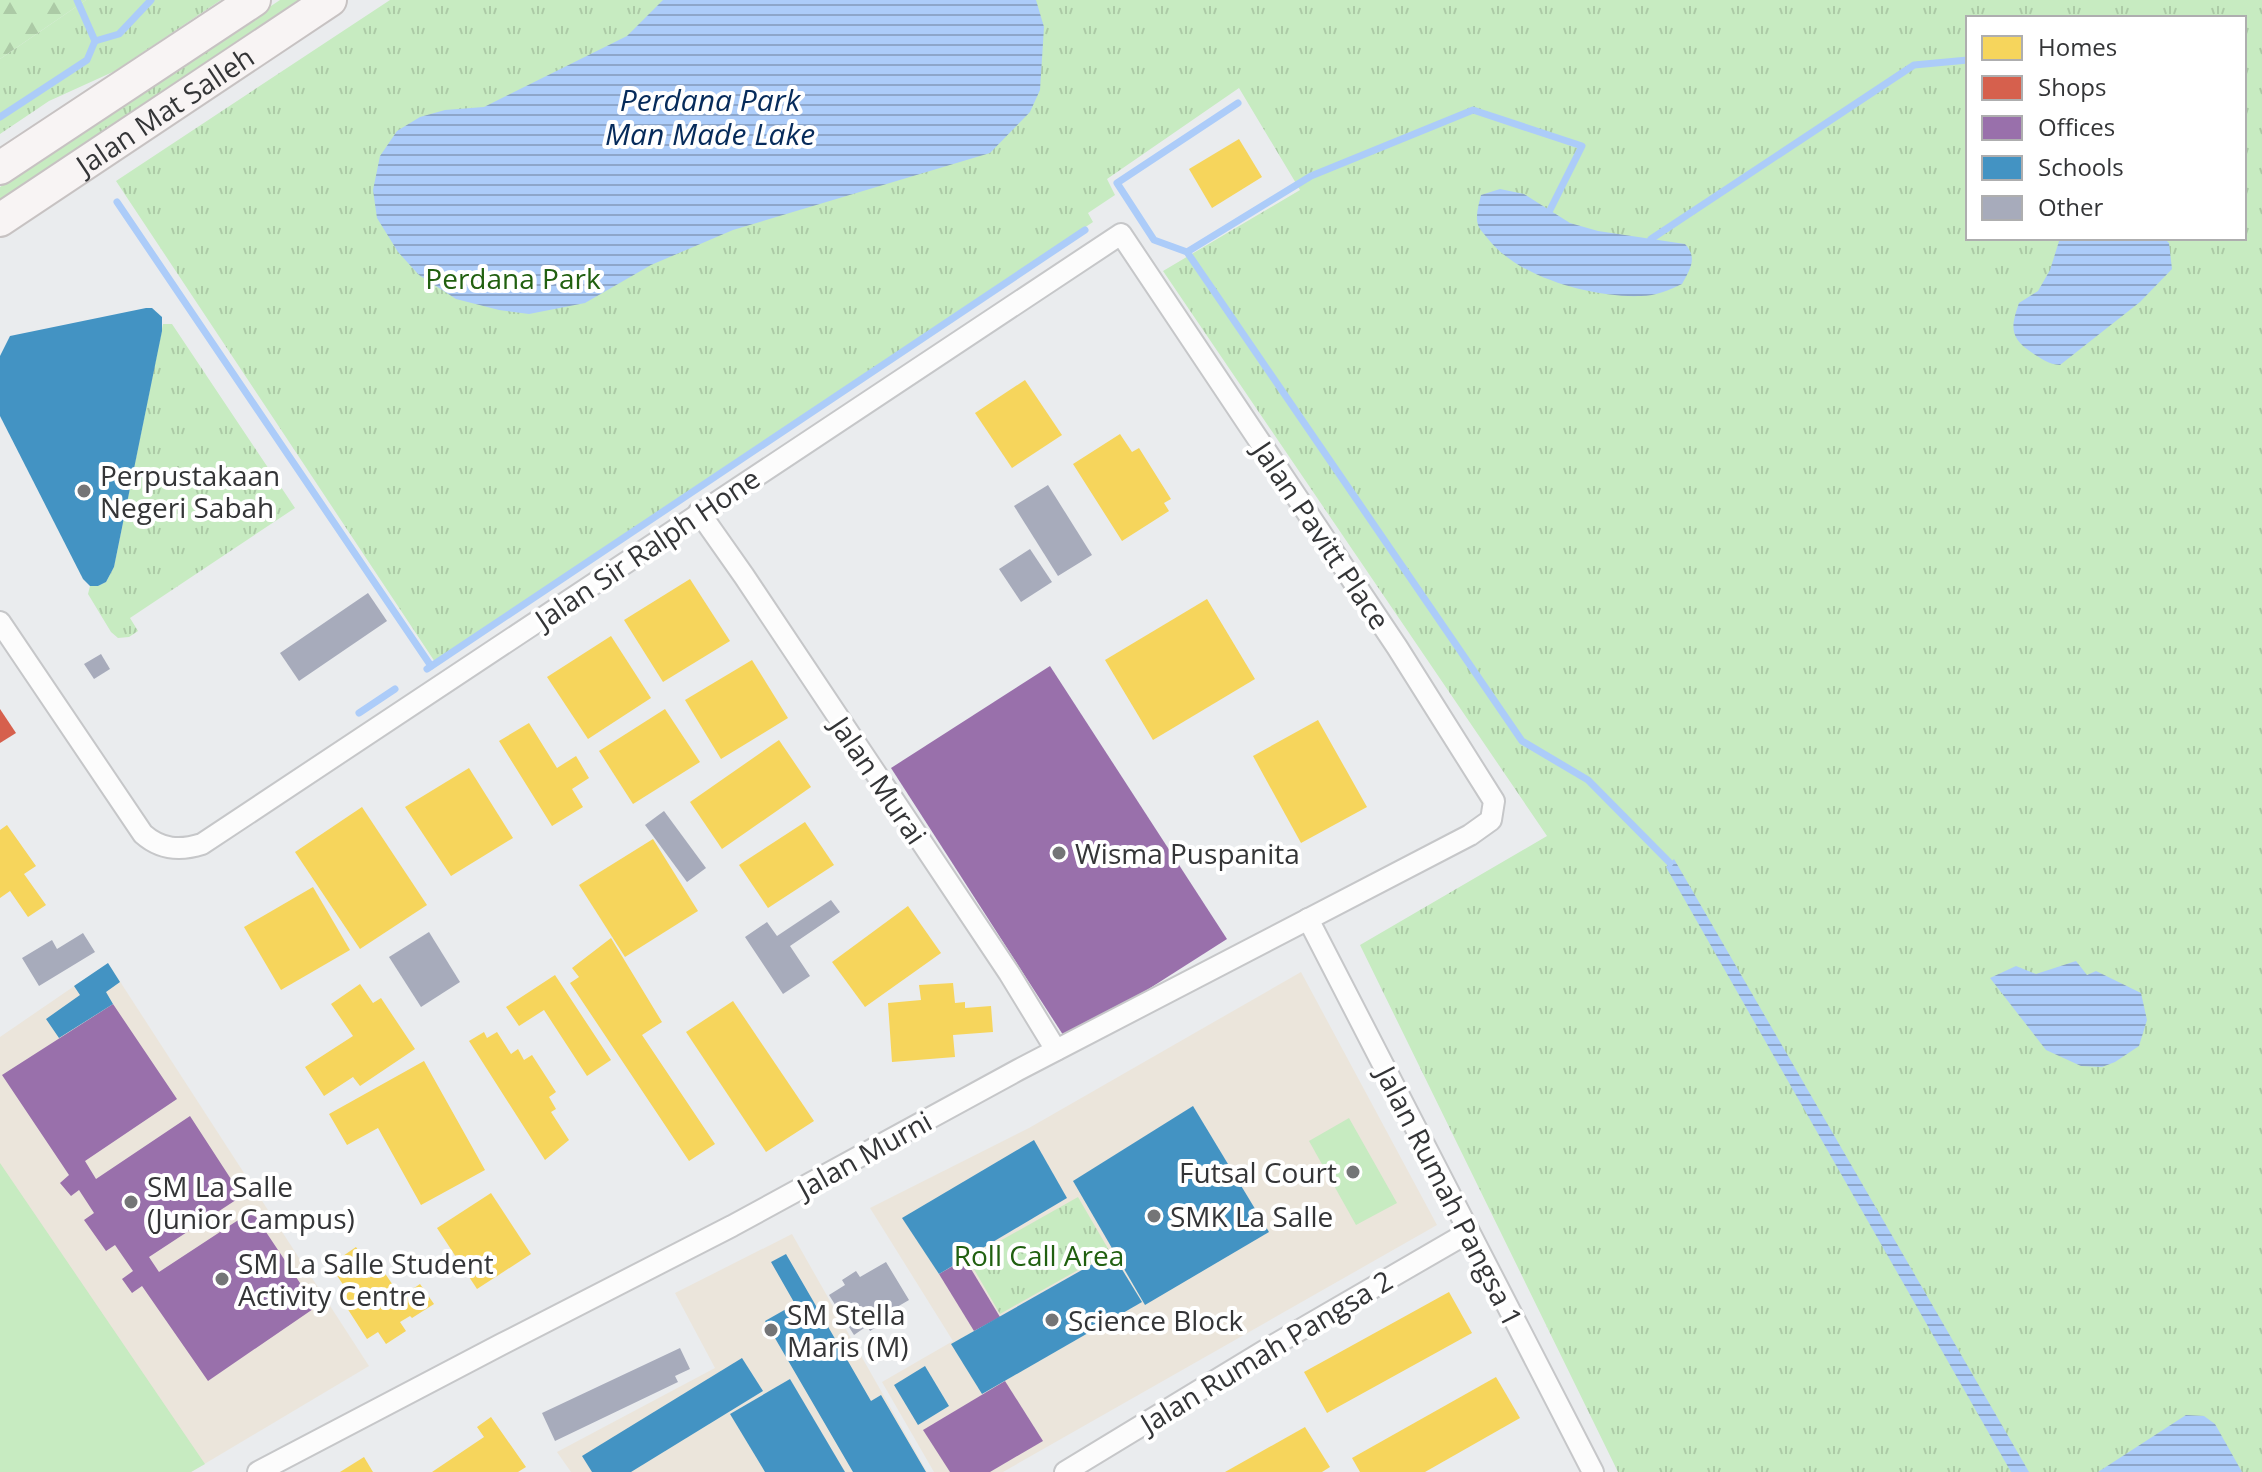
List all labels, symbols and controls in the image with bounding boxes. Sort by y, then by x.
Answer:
legend [1966,16,2246,240]
text: Homes [2038,30,2117,63]
street label: Jalan Mat Salleh [66,37,261,185]
text: Shops [2038,70,2106,103]
water label: Perdana Park Man Made Lake [605,79,815,154]
text: Offices [2038,110,2115,143]
text: Schools [2038,150,2124,183]
text: Other [2038,190,2103,223]
park label: Perdana Park [425,259,601,297]
street label: Jalan Pavitt Place [1243,431,1399,637]
place label: Perpustakaan Negeri Sabah [100,456,280,526]
street label: Jalan Sir Ralph Hone [525,459,767,639]
marker: Perpustakaan Negeri Sabah [75,482,93,500]
street label: Jalan Murai [821,706,936,851]
place label: Wisma Puspanita [1075,834,1300,872]
marker: Wisma Puspanita [1050,844,1068,862]
street label: Jalan Rumah Pangsa 1 [1366,1057,1532,1333]
street label: Jalan Murni [787,1101,938,1208]
place label: Futsal Court [1179,1153,1337,1191]
marker: Futsal Court [1344,1163,1362,1181]
place label: SM La Salle (Junior Campus) [147,1167,355,1237]
marker: SM La Salle (Junior Campus) [122,1193,140,1211]
place label: SMK La Salle [1170,1197,1333,1235]
marker: SMK La Salle [1145,1207,1163,1225]
park label: Roll Call Area [954,1236,1124,1274]
place label: SM La Salle Student Activity Centre [238,1244,494,1314]
street label: Jalan Rumah Pangsa 2 [1130,1261,1399,1443]
marker: SM La Salle Student Activity Centre [213,1270,231,1288]
place label: SM Stella Maris (M) [787,1295,909,1365]
place label: Science Block [1068,1301,1244,1339]
marker: Science Block [1043,1311,1061,1329]
marker: SM Stella Maris (M) [762,1321,780,1339]

